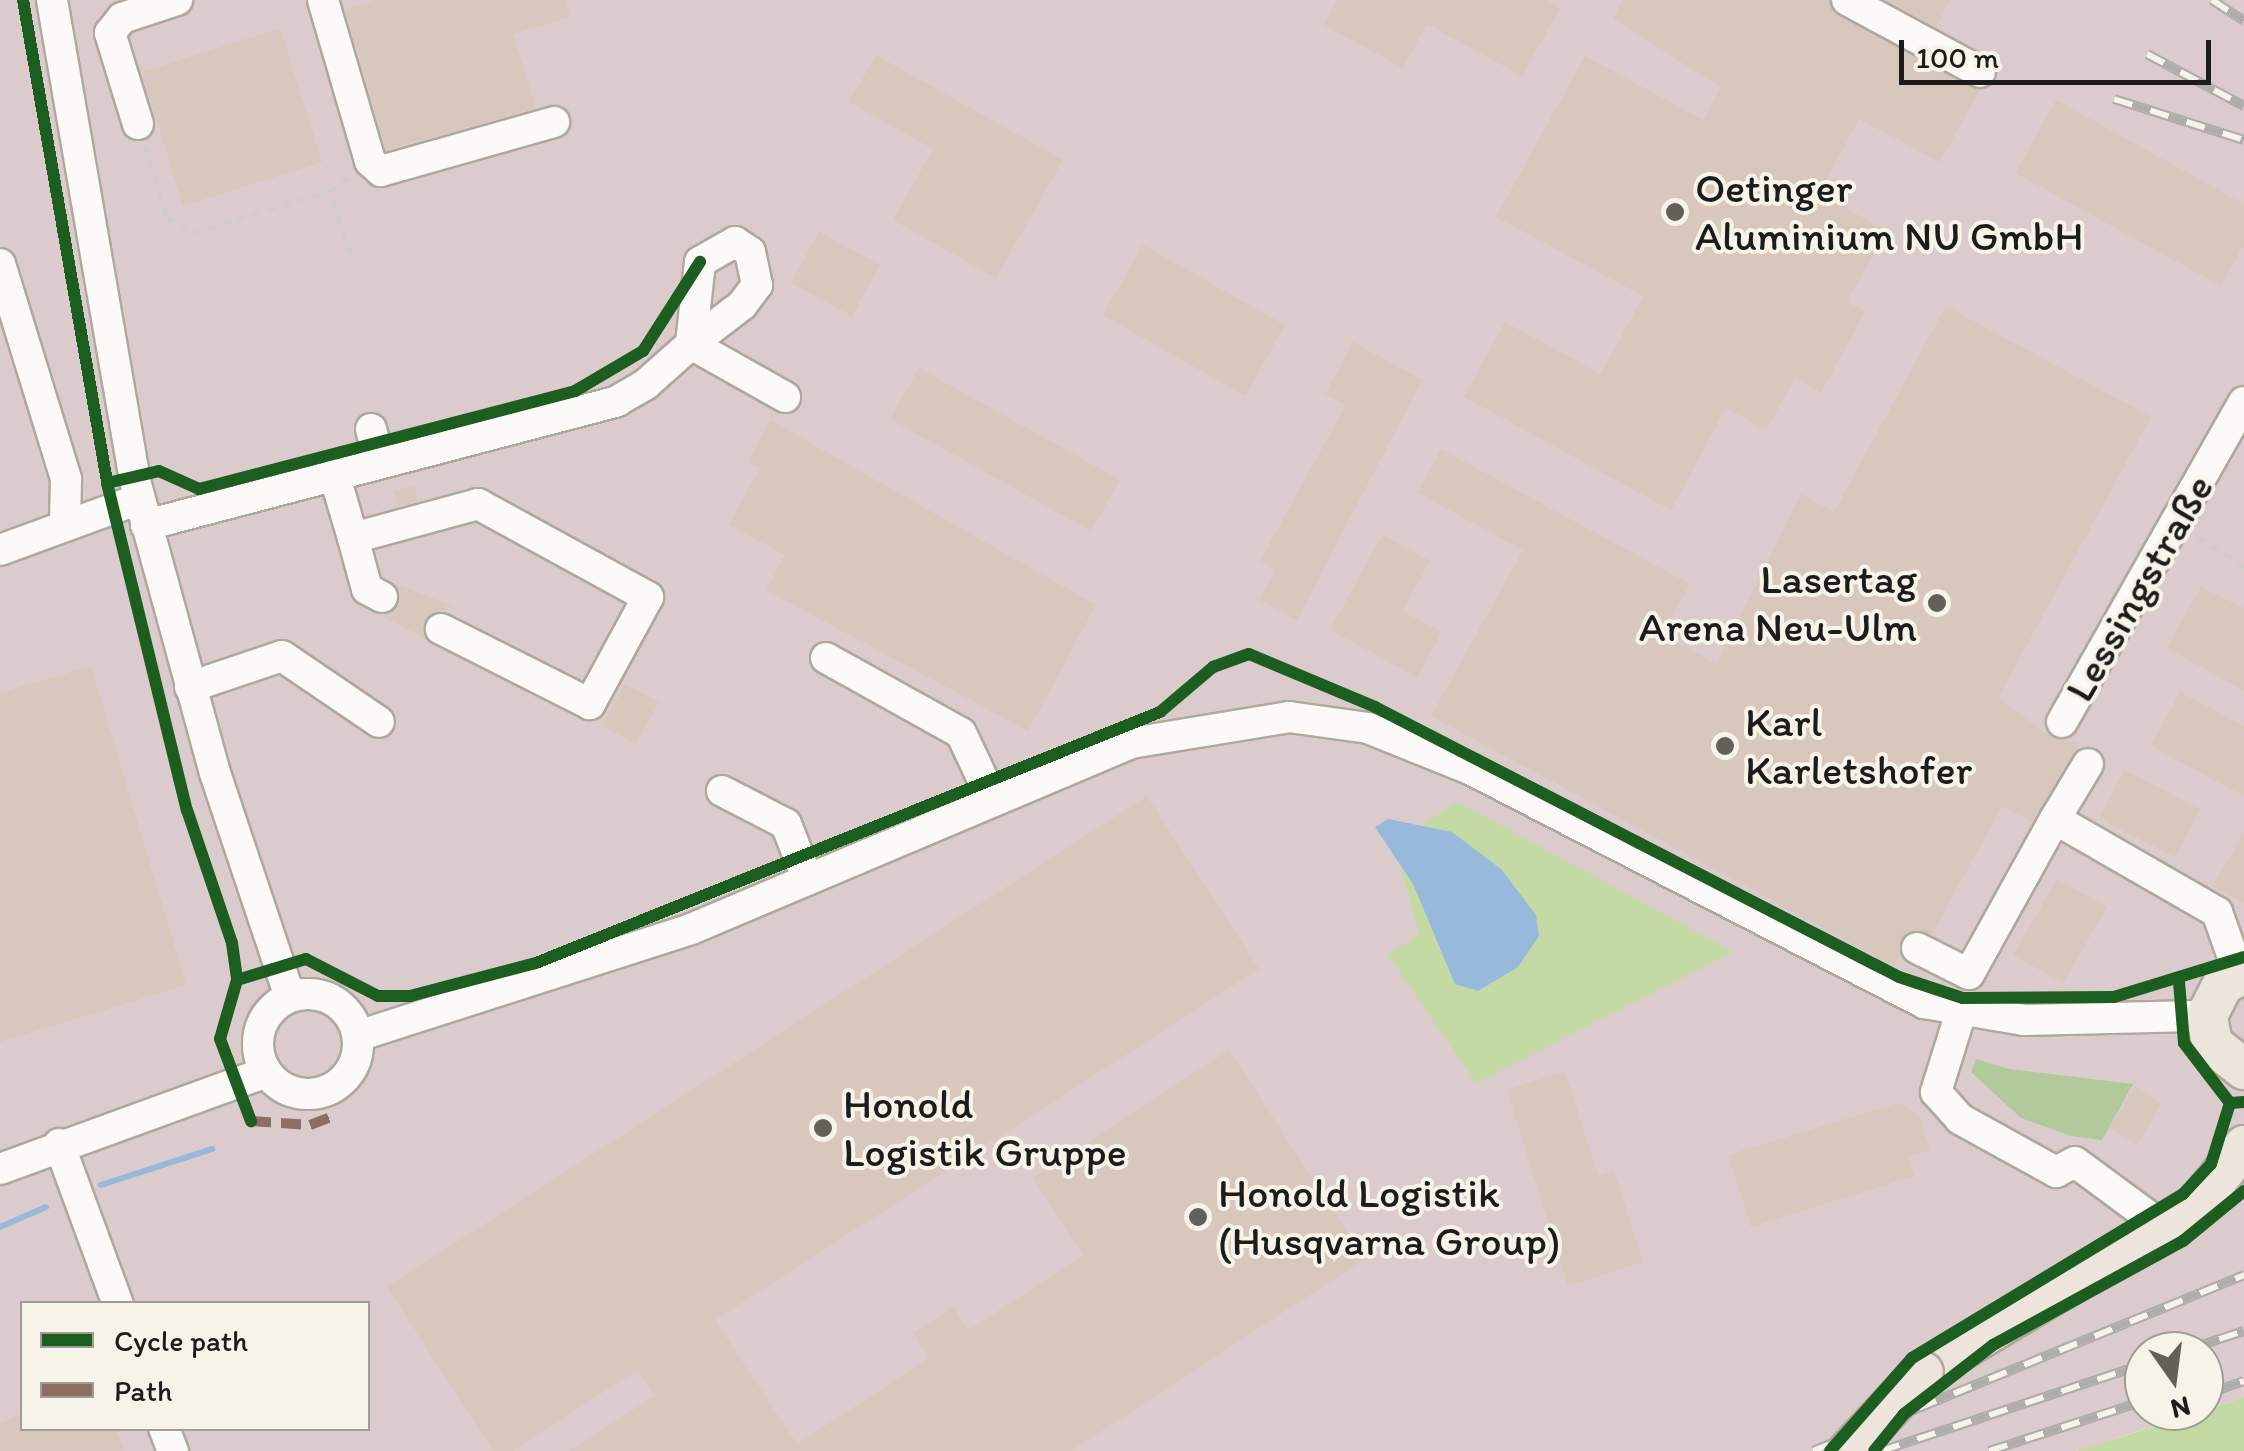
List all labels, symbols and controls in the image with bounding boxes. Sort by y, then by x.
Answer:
scale bar [1904,20,2216,82]
text: 100 m [1916,39,1999,76]
place label: Oetinger Aluminium NU GmbH [1695,163,2085,262]
marker: Oetinger Aluminium NU GmbH [1664,201,1686,223]
street label: Lessingstraße [2054,466,2224,710]
place label: Lasertag Arena Neu-Ulm [1639,554,1917,652]
marker: Lasertag Arena Neu-Ulm [1926,592,1948,614]
place label: Karl Karletshofer [1745,697,1972,796]
marker: Karl Karletshofer [1714,735,1736,757]
place label: Honold Logistik Gruppe [843,1079,1126,1178]
marker: Honold Logistik Gruppe [812,1117,834,1139]
place label: Honold Logistik (Husqvarna Group) [1218,1168,1559,1266]
marker: Honold Logistik (Husqvarna Group) [1187,1206,1209,1228]
legend [20,1301,370,1431]
text: Cycle path [114,1322,248,1359]
north arrow [2124,1331,2224,1431]
text: Path [114,1372,172,1409]
text: N [2167,1389,2194,1427]

